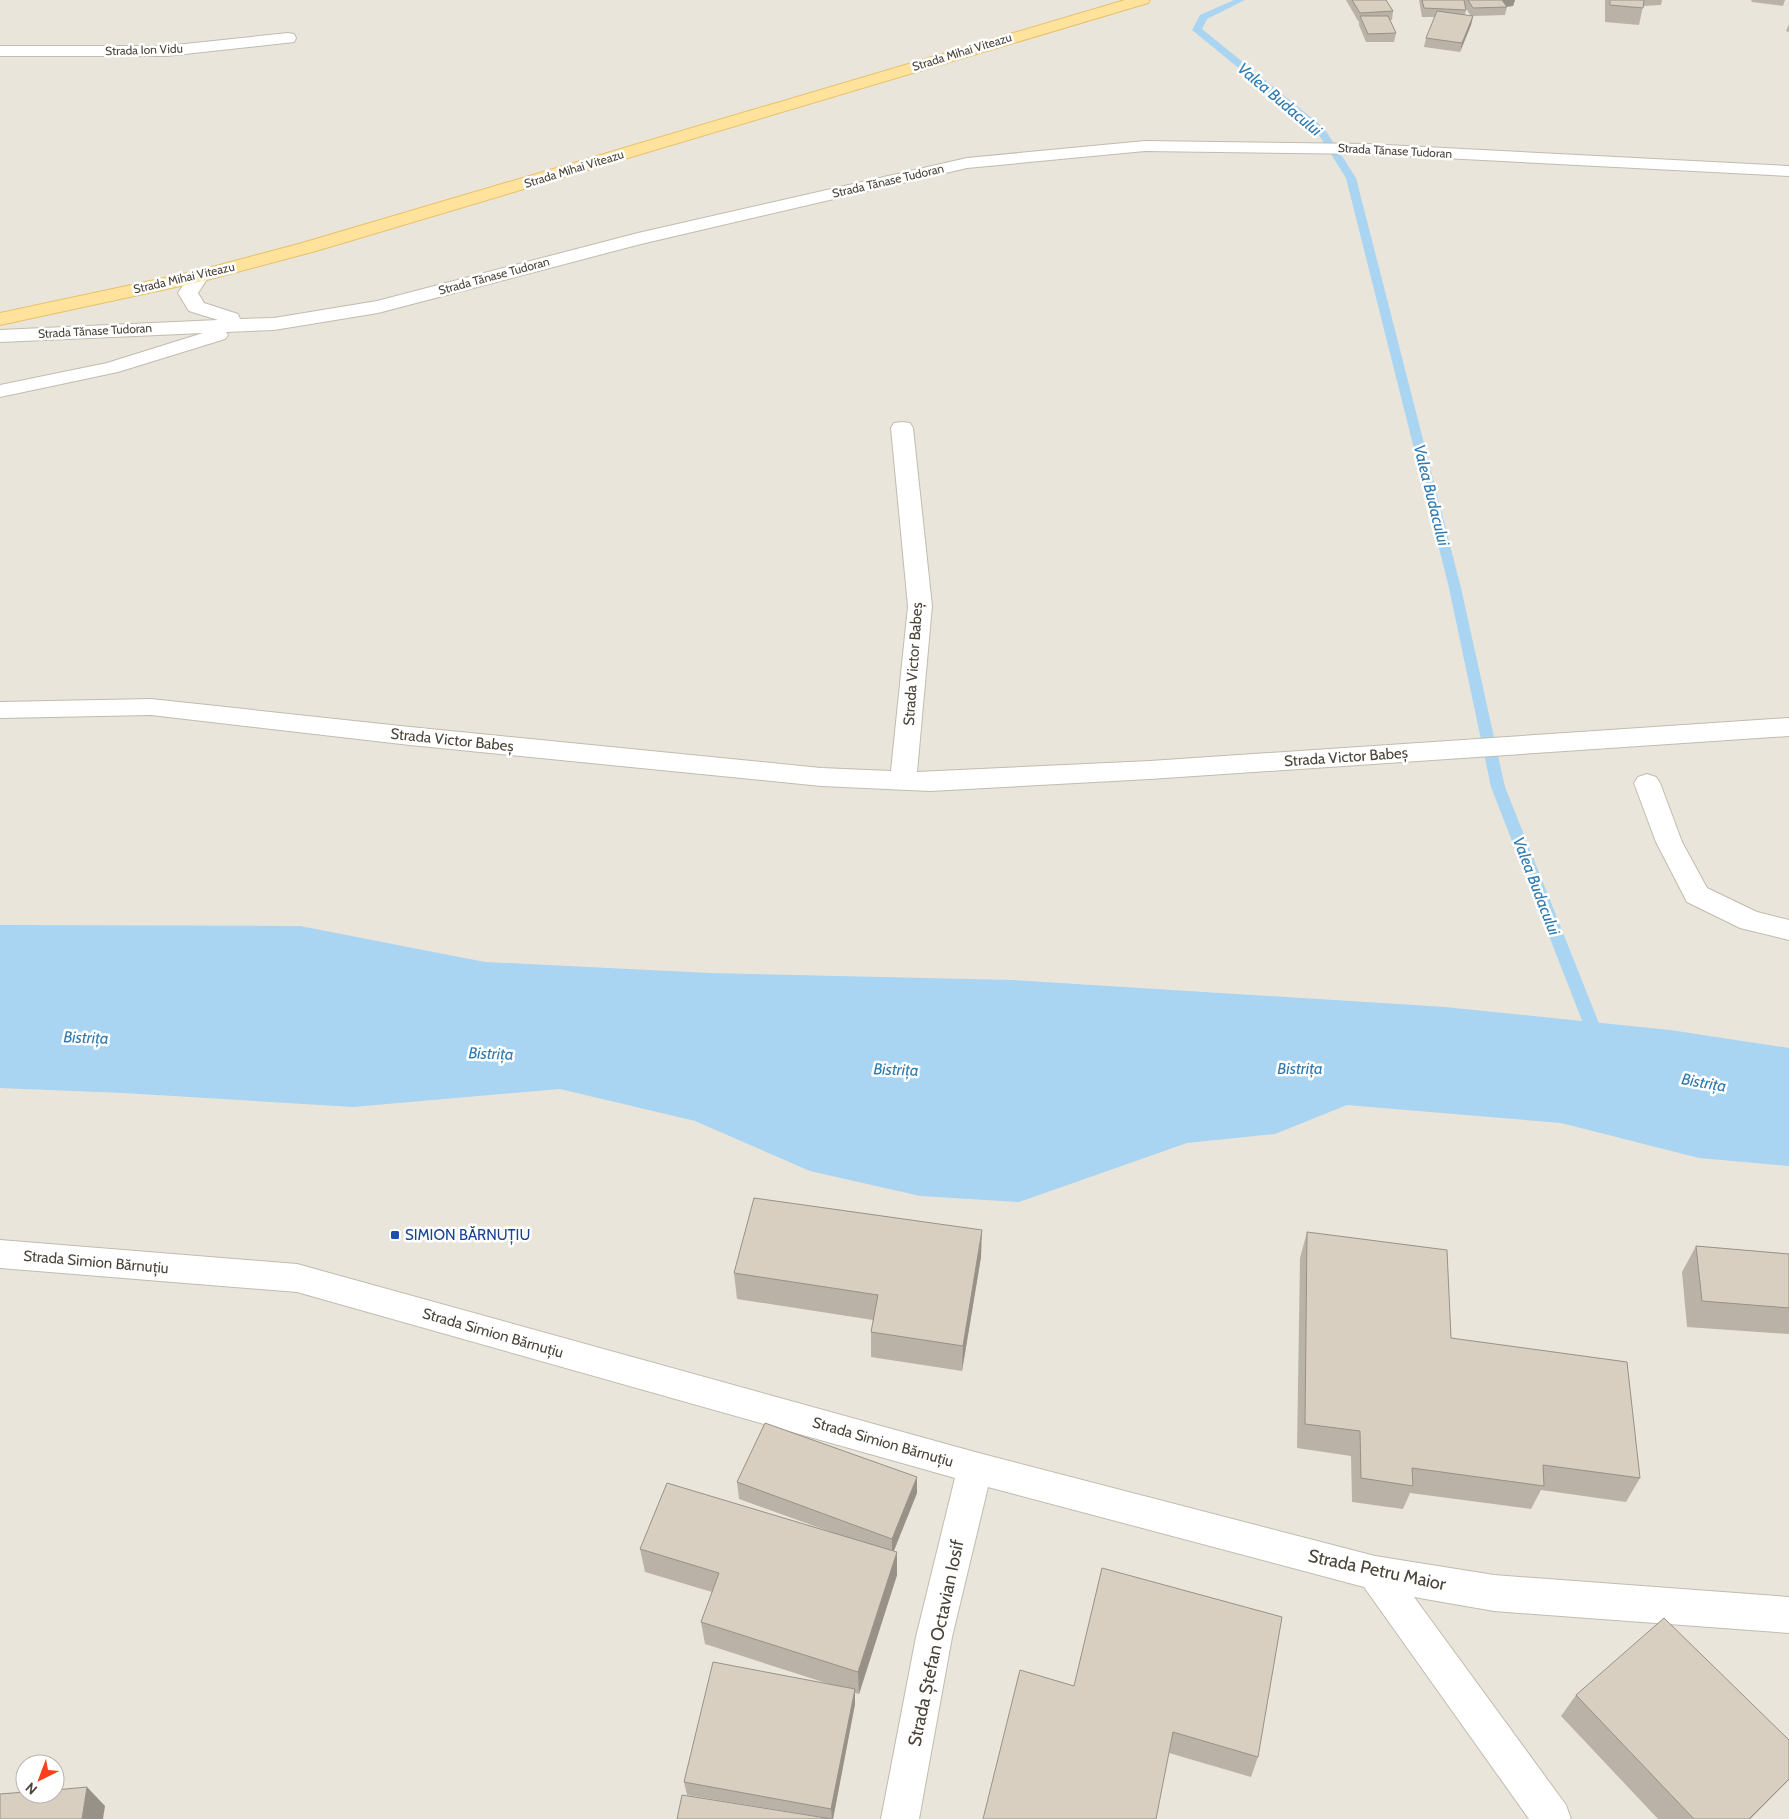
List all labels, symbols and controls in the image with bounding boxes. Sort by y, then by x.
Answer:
street label: Strada Mihai Viteazu [910,29,1013,74]
street label: Strada Ion Vidu [105,41,183,58]
water label: Valea Budacului [1234,59,1326,140]
street label: Strada Tănase Tudoran [1338,140,1453,161]
street label: Strada Mihai Viteazu [522,146,625,191]
street label: Strada Tănase Tudoran [831,160,946,201]
street label: Strada Tănase Tudoran [437,253,551,298]
street label: Strada Mihai Viteazu [132,259,236,296]
street label: Strada Tănase Tudoran [38,320,153,341]
water label: Valea Budacului [1410,443,1453,548]
street label: Strada Victor Babeș [900,602,927,726]
street label: Strada Victor Babeș [389,725,515,756]
street label: Strada Victor Babeș [1284,744,1408,771]
water label: Valea Budacului [1509,834,1564,938]
water label: Bistrița [63,1027,109,1048]
water label: Bistrița [468,1043,514,1064]
water label: Bistrița [873,1059,919,1080]
water label: Bistrița [1277,1059,1323,1078]
water label: Bistrița [1680,1069,1728,1096]
place label: SIMION BĂRNUȚIU [405,1226,530,1245]
marker: SIMION BĂRNUȚIU [389,1229,401,1241]
street label: Strada Simion Bărnuțiu [23,1247,169,1278]
street label: Strada Simion Bărnuțiu [420,1304,566,1363]
street label: Strada Simion Bărnuțiu [810,1413,956,1472]
street label: Strada Ștefan Octavian Iosif [903,1538,969,1748]
street label: Strada Petru Maior [1306,1545,1448,1595]
north arrow [15,1754,65,1804]
text: N [22,1779,41,1799]

